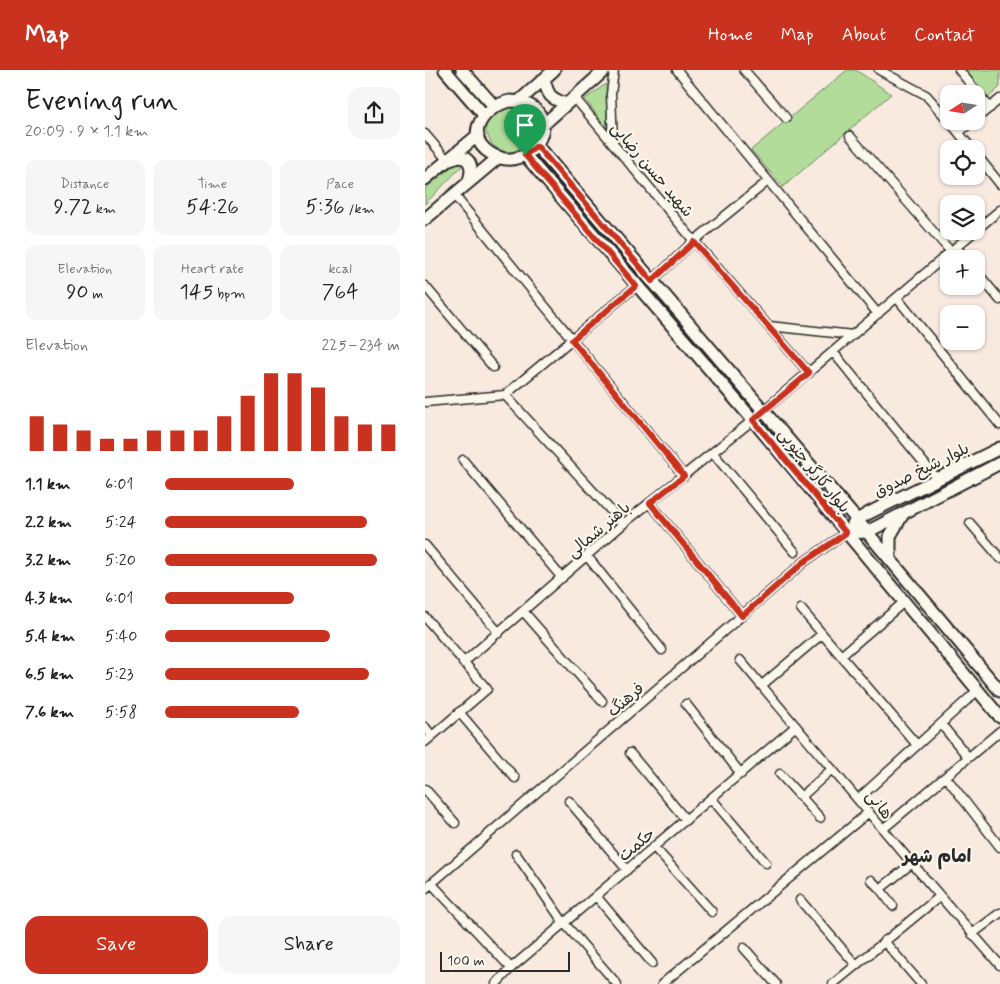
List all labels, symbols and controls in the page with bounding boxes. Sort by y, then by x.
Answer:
text: Map [25,20,69,51]
text: Home [708,23,753,47]
text: Map [781,23,814,47]
text: About [842,23,886,47]
text: Contact [914,23,975,47]
text: Evening run [25,83,178,120]
north arrow [940,85,985,130]
map controls [940,85,985,350]
button: share [348,87,400,139]
pin [504,104,546,155]
icon: arrive [511,111,539,139]
street label: شهید حسن رضایی [606,118,698,222]
text: 20:09 · 9 × 1.1 km [25,121,149,142]
button: locate [940,140,985,185]
text: Distance [60,175,109,193]
text: Time [198,175,227,193]
text: Pace [326,175,354,193]
text: 9.72 [53,193,92,221]
text: 54:26 [186,193,239,221]
text: 5:36 [305,193,345,221]
button: layers [940,195,985,240]
text: km [92,200,116,218]
text: /km [345,200,375,218]
button: + [940,250,985,295]
text: Elevation [57,260,112,278]
text: Heart rate [181,260,244,278]
text: kcal [328,260,352,278]
text: 90 [66,278,89,306]
text: 145 [180,278,213,306]
text: 764 [322,278,359,306]
text: m [89,285,103,303]
text: bpm [213,285,245,303]
button: − [940,305,985,350]
text: Elevation [25,335,88,356]
text: 225–234 m [321,335,400,356]
street label: بلوار کارگر جنوبی [773,424,855,518]
street label: بلوار شیخ صدوق [870,438,973,503]
text: 1.1 km [25,474,70,495]
text: 6:01 [105,474,133,495]
street label: باهنر شمالی [563,497,635,563]
text: 2.2 km [25,512,72,533]
text: 5:24 [105,512,136,533]
text: 3.2 km [25,550,71,571]
text: 5:20 [105,550,136,571]
text: 4.3 km [25,588,73,609]
text: 6:01 [105,588,133,609]
text: 5.4 km [25,626,75,647]
text: 5:40 [105,626,137,647]
text: 6.5 km [25,664,74,685]
text: 5:23 [105,664,133,685]
street label: فرهنگ [603,678,649,722]
text: 7.6 km [25,702,74,723]
text: 5:58 [105,702,137,723]
street label: هانی [861,786,897,824]
street label: حکمت [614,824,660,867]
district label: امام شهر [901,845,971,870]
button: Save [25,916,208,974]
button: Share [218,916,400,974]
scale bar [440,949,570,972]
text: 100 m [447,952,485,970]

